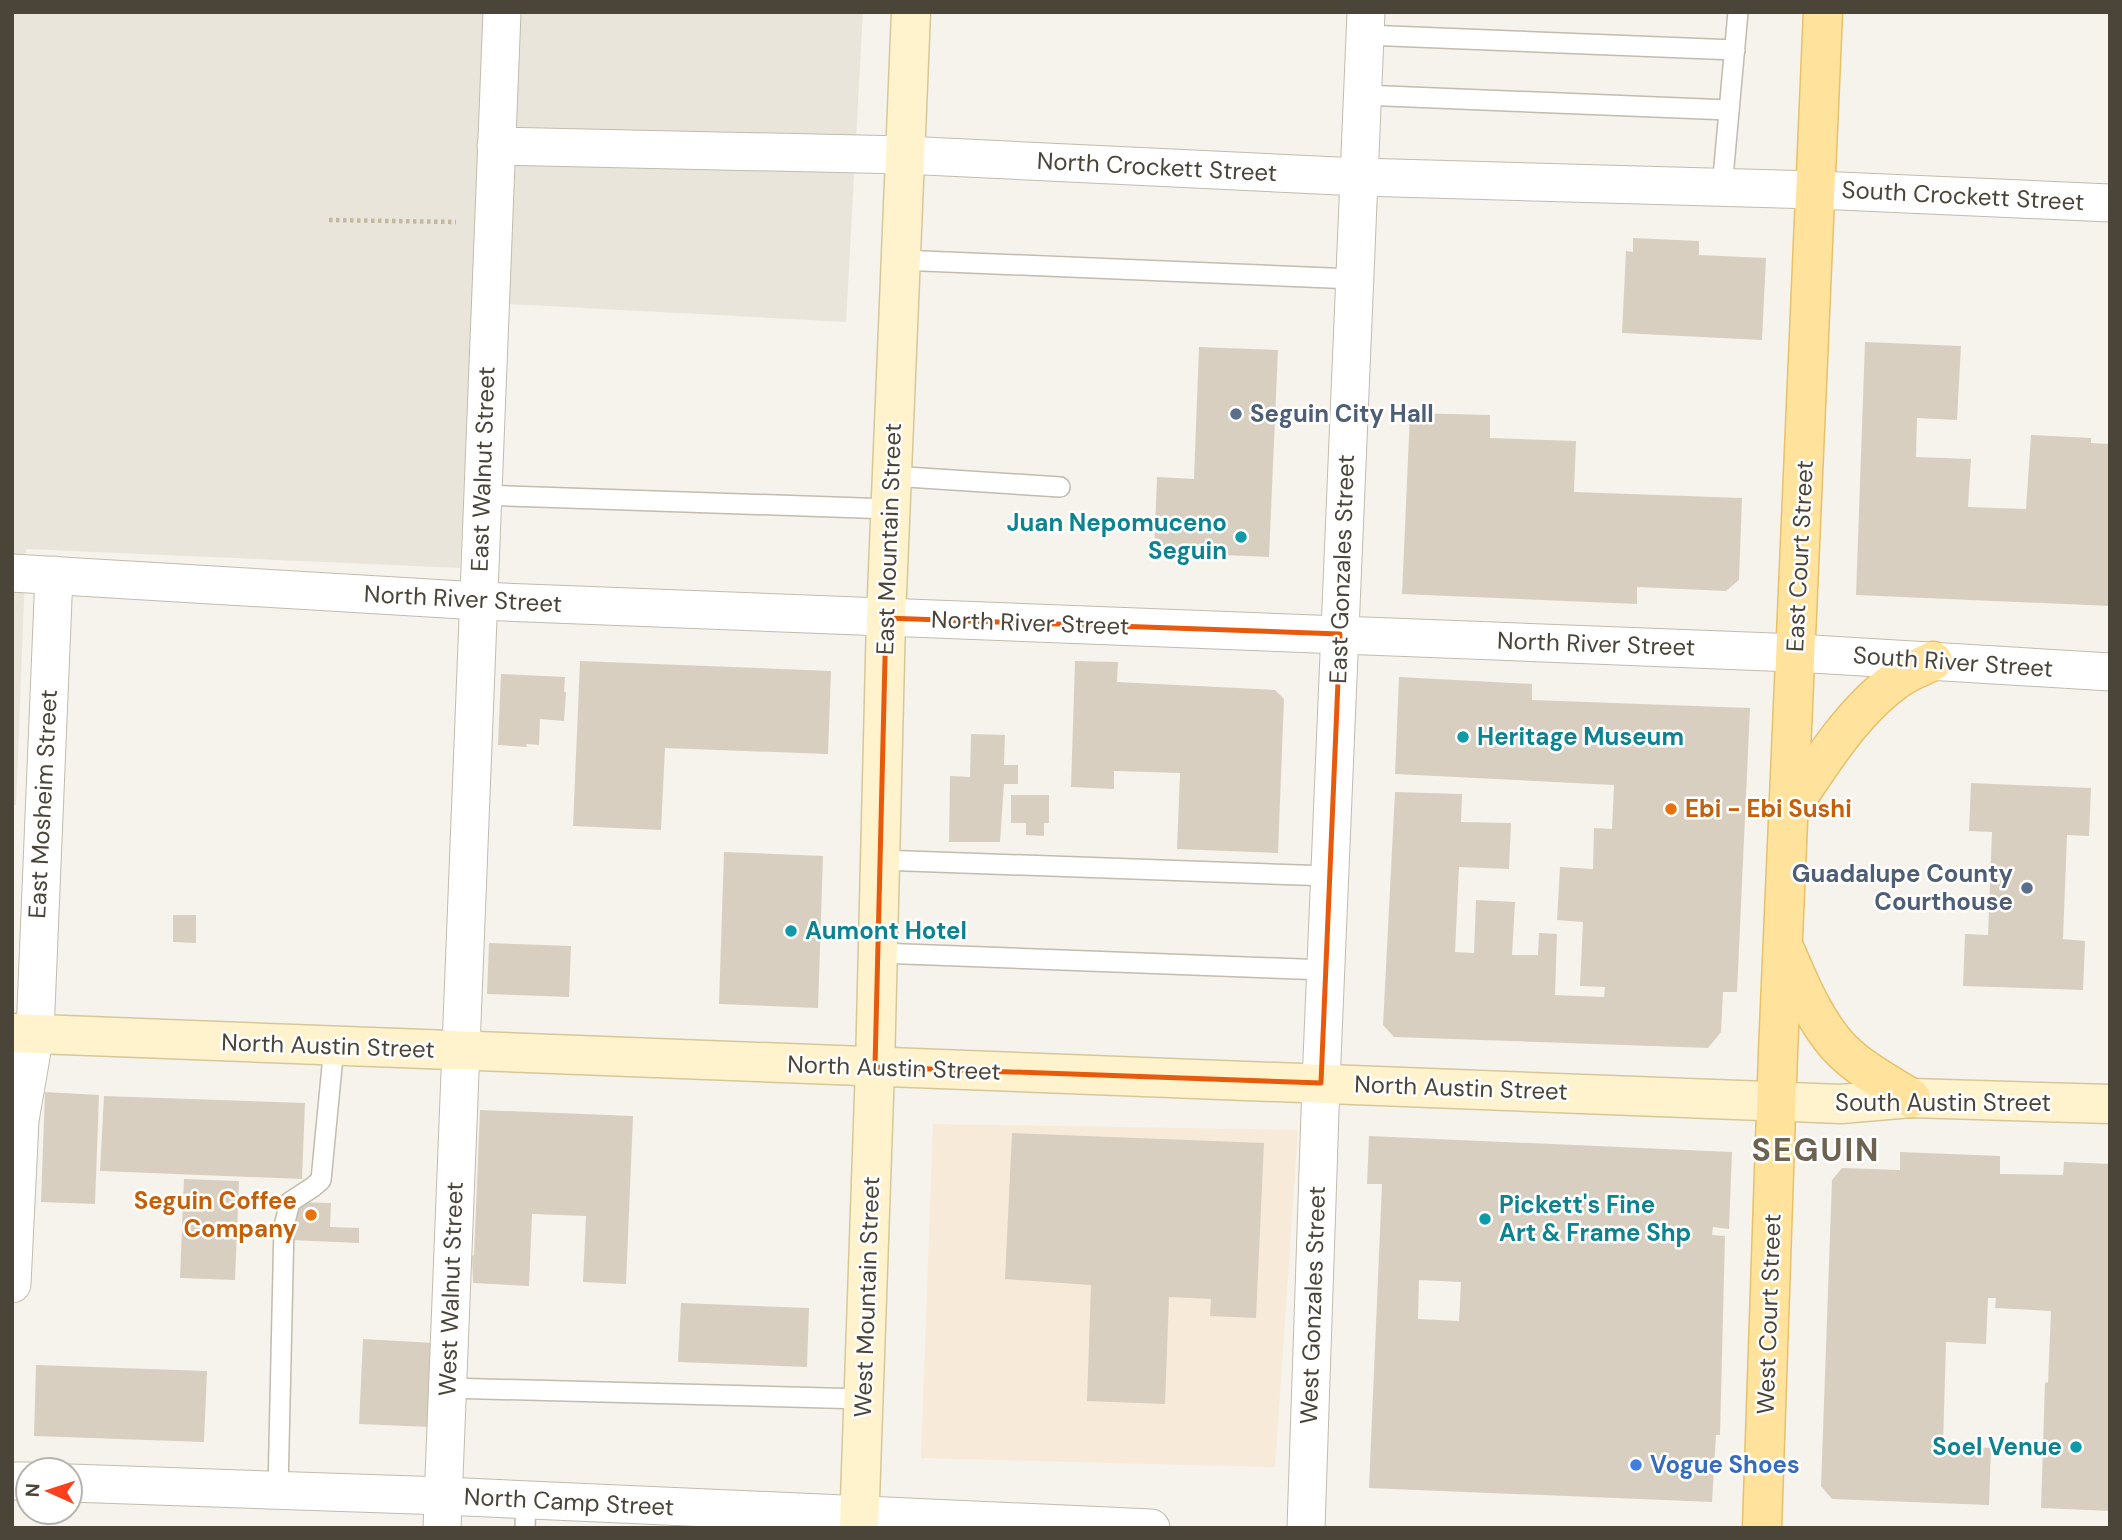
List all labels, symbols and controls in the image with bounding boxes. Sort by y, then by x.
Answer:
street label: North Crockett Street [1036,145,1278,188]
street label: South Crockett Street [1841,174,2085,217]
street label: East Walnut Street [463,366,502,572]
place label: Seguin City Hall [1250,398,1434,429]
marker: Seguin City Hall [1228,406,1244,422]
street label: East Mountain Street [869,422,908,656]
street label: East Gonzales Street [1322,454,1361,684]
street label: East Court Street [1779,459,1820,653]
place label: Juan Nepomuceno Seguin [1007,507,1227,566]
marker: Juan Nepomuceno Seguin [1233,529,1249,545]
street label: North River Street [363,578,563,619]
street label: North River Street [930,604,1130,641]
street label: North River Street [1496,625,1696,662]
street label: South River Street [1852,639,2054,684]
street label: East Mosheim Street [21,689,64,919]
place label: Heritage Museum [1477,721,1684,752]
marker: Heritage Museum [1455,729,1471,745]
place label: Ebi - Ebi Sushi [1685,793,1852,824]
marker: Ebi - Ebi Sushi [1663,801,1679,817]
place label: Guadalupe County Courthouse [1792,858,2013,917]
marker: Guadalupe County Courthouse [2019,880,2035,896]
place label: Aumont Hotel [805,915,967,946]
marker: Aumont Hotel [783,923,799,939]
street label: North Austin Street [221,1026,435,1065]
street label: North Austin Street [787,1048,1001,1087]
street label: North Austin Street [1354,1068,1568,1107]
street label: South Austin Street [1835,1087,2051,1118]
district label: SEGUIN [1752,1129,1880,1171]
street label: West Mountain Street [847,1176,886,1418]
street label: West Walnut Street [431,1181,470,1397]
place label: Seguin Coffee Company [134,1185,298,1244]
street label: West Gonzales Street [1293,1185,1332,1425]
place label: Pickett's Fine Art & Frame Shp [1499,1189,1691,1248]
marker: Seguin Coffee Company [303,1207,319,1223]
marker: Pickett's Fine Art & Frame Shp [1477,1211,1493,1227]
street label: West Court Street [1750,1213,1787,1415]
place label: Soel Venue [1932,1431,2062,1462]
marker: Soel Venue [2068,1439,2084,1455]
place label: Vogue Shoes [1650,1449,1800,1480]
north arrow [14,1456,84,1526]
marker: Vogue Shoes [1628,1457,1644,1473]
street label: North Camp Street [463,1481,675,1522]
text: N [20,1483,45,1498]

